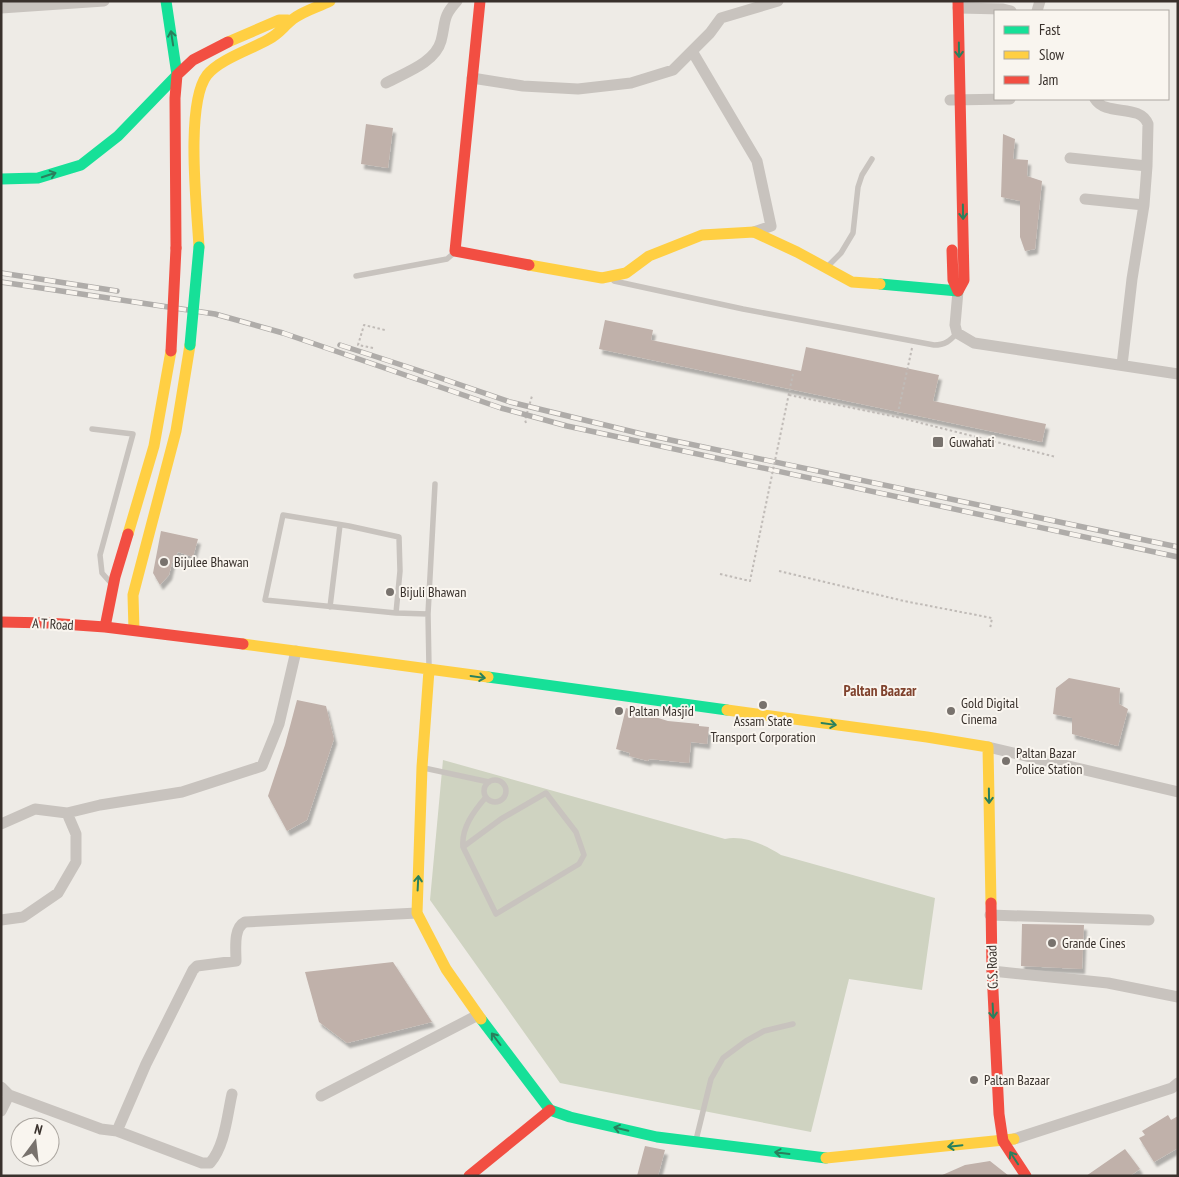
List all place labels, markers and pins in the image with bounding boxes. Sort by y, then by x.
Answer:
place label: Guwahati [949,433,994,451]
marker: Guwahati [931,435,945,449]
place label: Bijulee Bhawan [174,553,249,571]
marker: Bijulee Bhawan [158,556,170,568]
place label: Bijuli Bhawan [400,583,466,601]
marker: Bijuli Bhawan [384,586,396,598]
place label: Gold Digital Cinema [961,694,1019,728]
marker: Assam State Transport Corporation [757,699,769,711]
place label: Paltan Masjid [629,702,694,720]
marker: Paltan Masjid [613,705,625,717]
marker: Gold Digital Cinema [945,705,957,717]
place label: Assam State Transport Corporation [710,712,816,746]
place label: Paltan Bazar Police Station [1016,744,1082,778]
marker: Paltan Bazar Police Station [1000,755,1012,767]
place label: Grande Cines [1062,934,1126,952]
marker: Grande Cines [1046,937,1058,949]
place label: Paltan Bazaar [984,1071,1050,1089]
marker: Paltan Bazaar [968,1074,980,1086]

